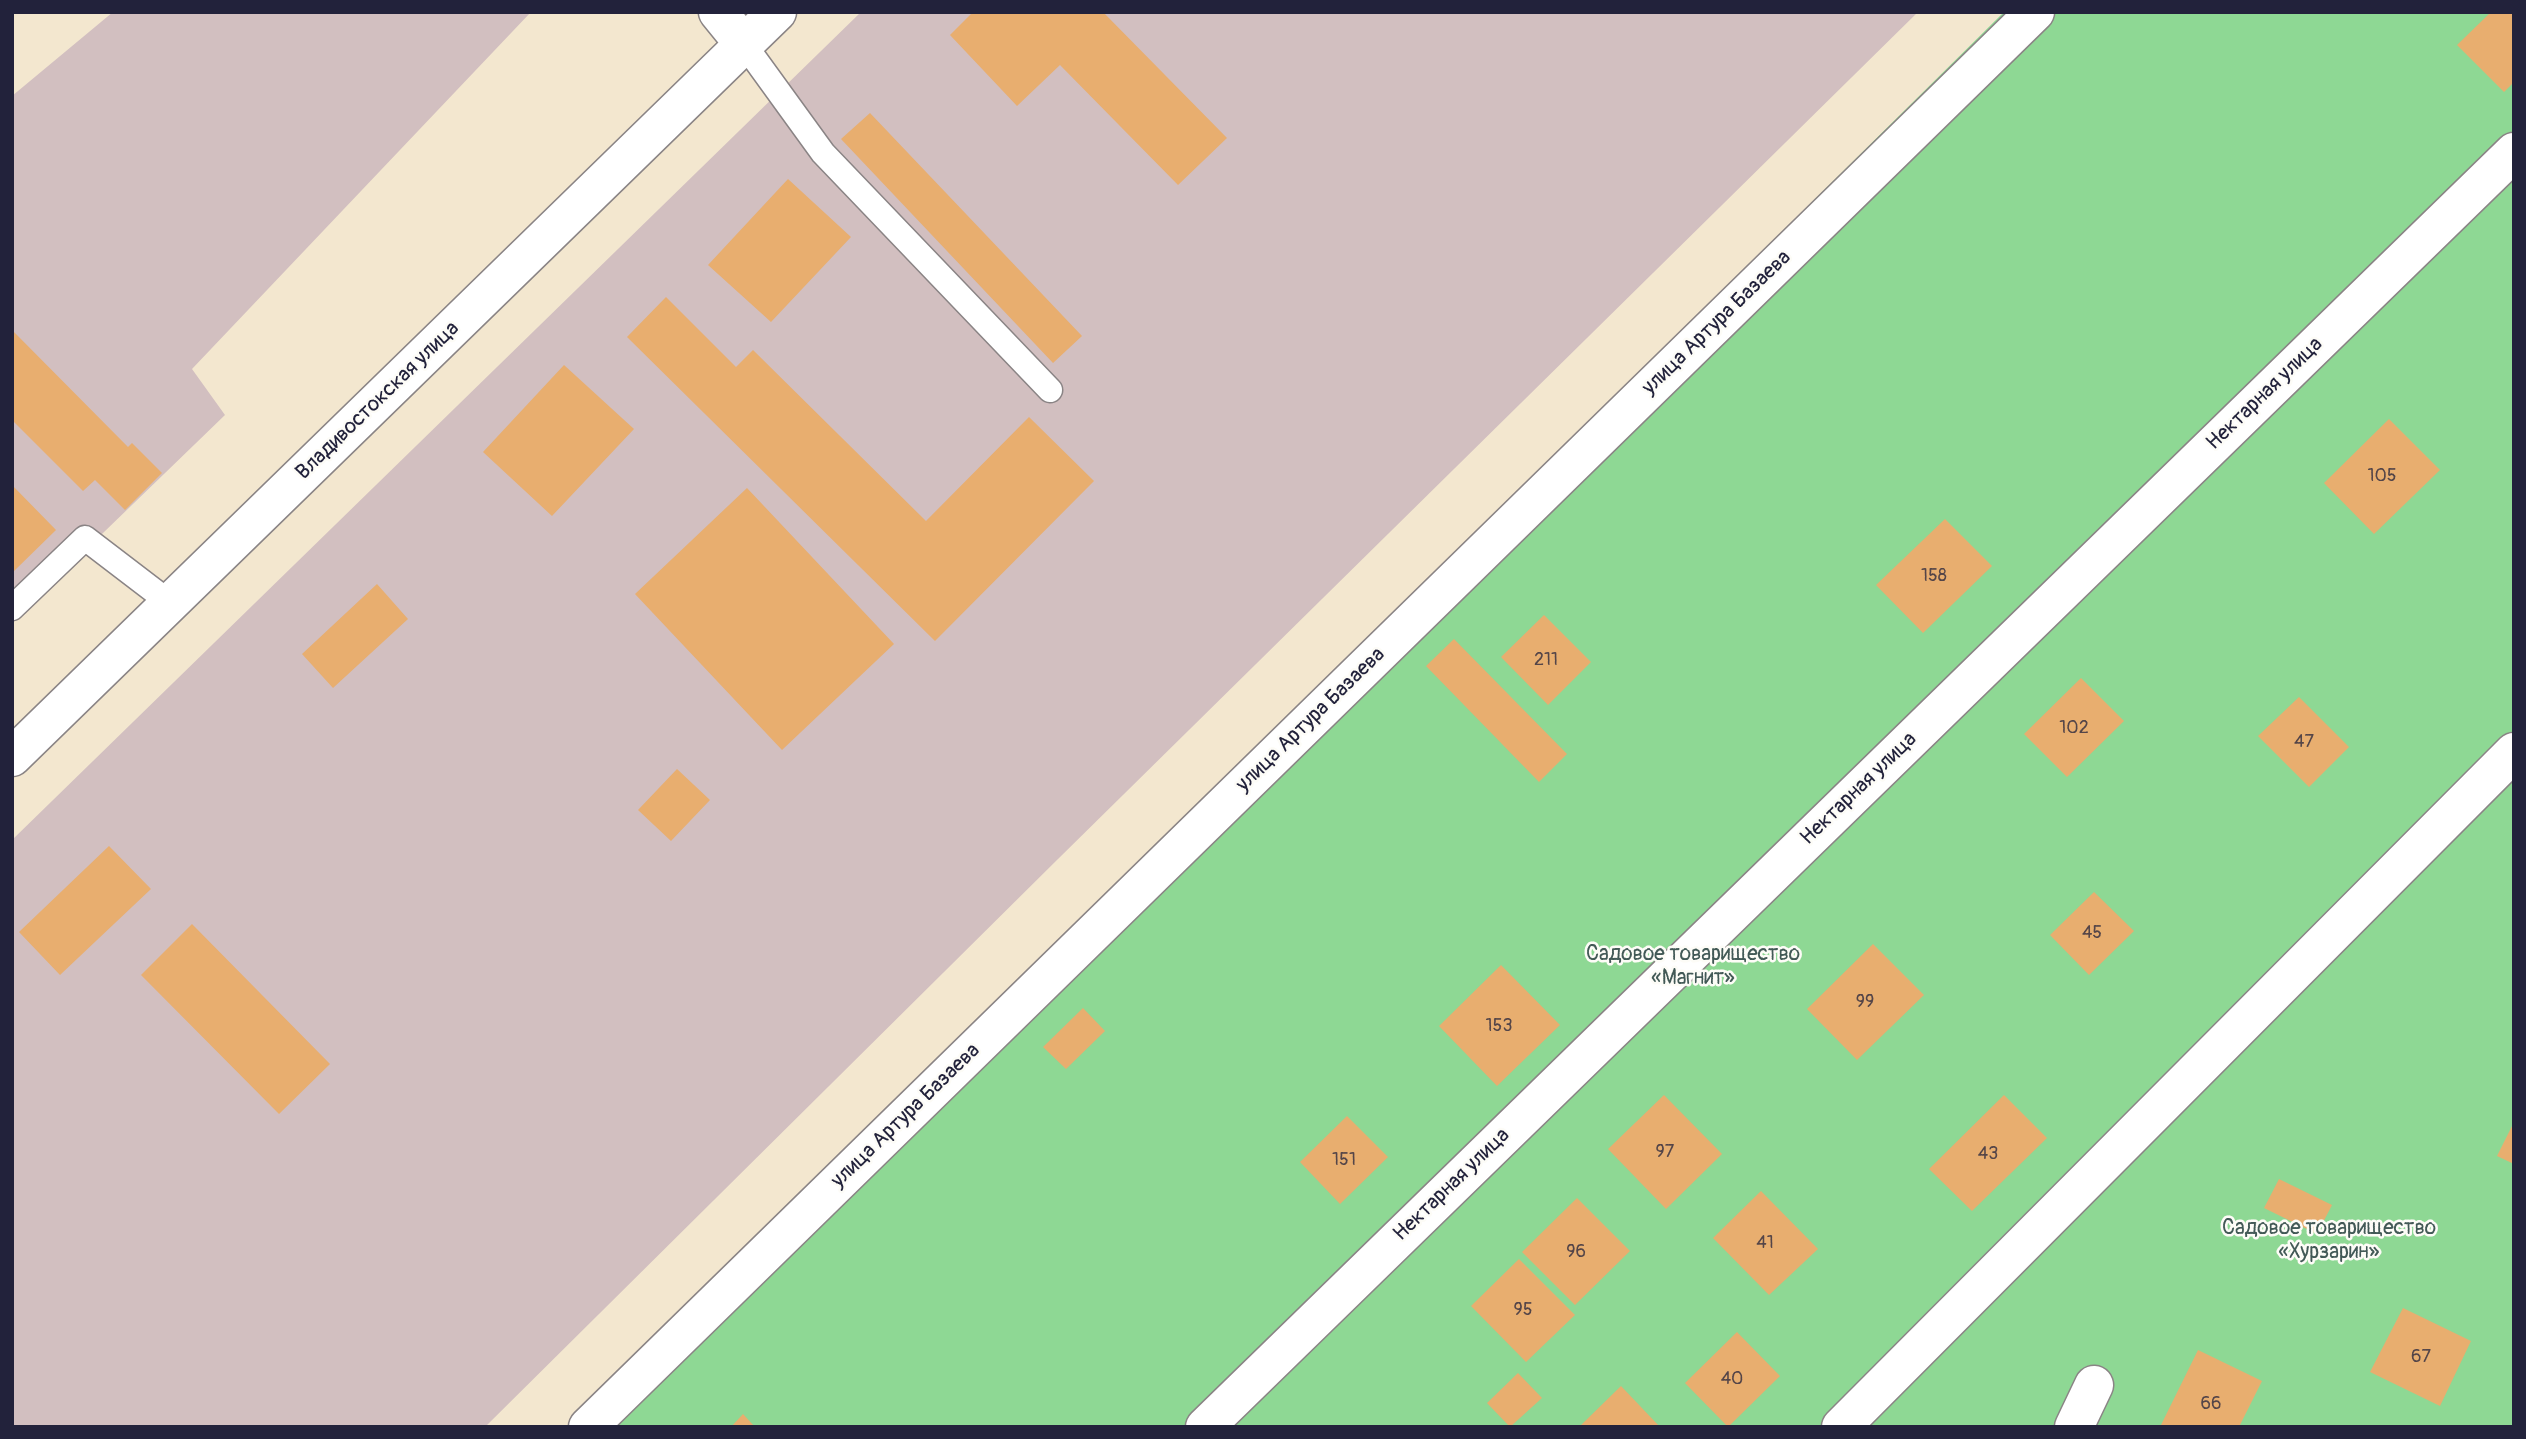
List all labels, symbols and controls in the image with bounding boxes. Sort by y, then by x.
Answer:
street label: улица Артура Базаева [1637,246,1797,400]
street label: Владивостокская улица [291,317,465,485]
street label: Нектарная улица [2202,332,2328,456]
house number: 105 [2367,465,2397,487]
house number: 158 [1921,565,1947,587]
street label: улица Артура Базаева [1231,643,1391,797]
house number: 211 [1534,649,1558,671]
house number: 102 [2059,717,2089,739]
street label: Нектарная улица [1796,727,1922,851]
house number: 47 [2294,731,2314,753]
house number: 45 [2082,922,2102,944]
park label: Садовое товарищество «Магнит» [1586,942,1800,992]
house number: 99 [1856,991,1874,1013]
house number: 153 [1486,1015,1512,1037]
street label: улица Артура Базаева [826,1039,986,1193]
street label: Нектарная улица [1389,1123,1515,1247]
house number: 97 [1656,1141,1674,1163]
house number: 43 [1978,1143,1998,1165]
house number: 151 [1332,1149,1356,1171]
park label: Садовое товарищество «Хурзарин» [2222,1216,2436,1266]
house number: 41 [1756,1232,1774,1254]
house number: 96 [1566,1241,1586,1263]
house number: 95 [1513,1299,1533,1321]
house number: 67 [2411,1346,2431,1368]
house number: 40 [1721,1368,1743,1390]
house number: 66 [2201,1393,2221,1415]

